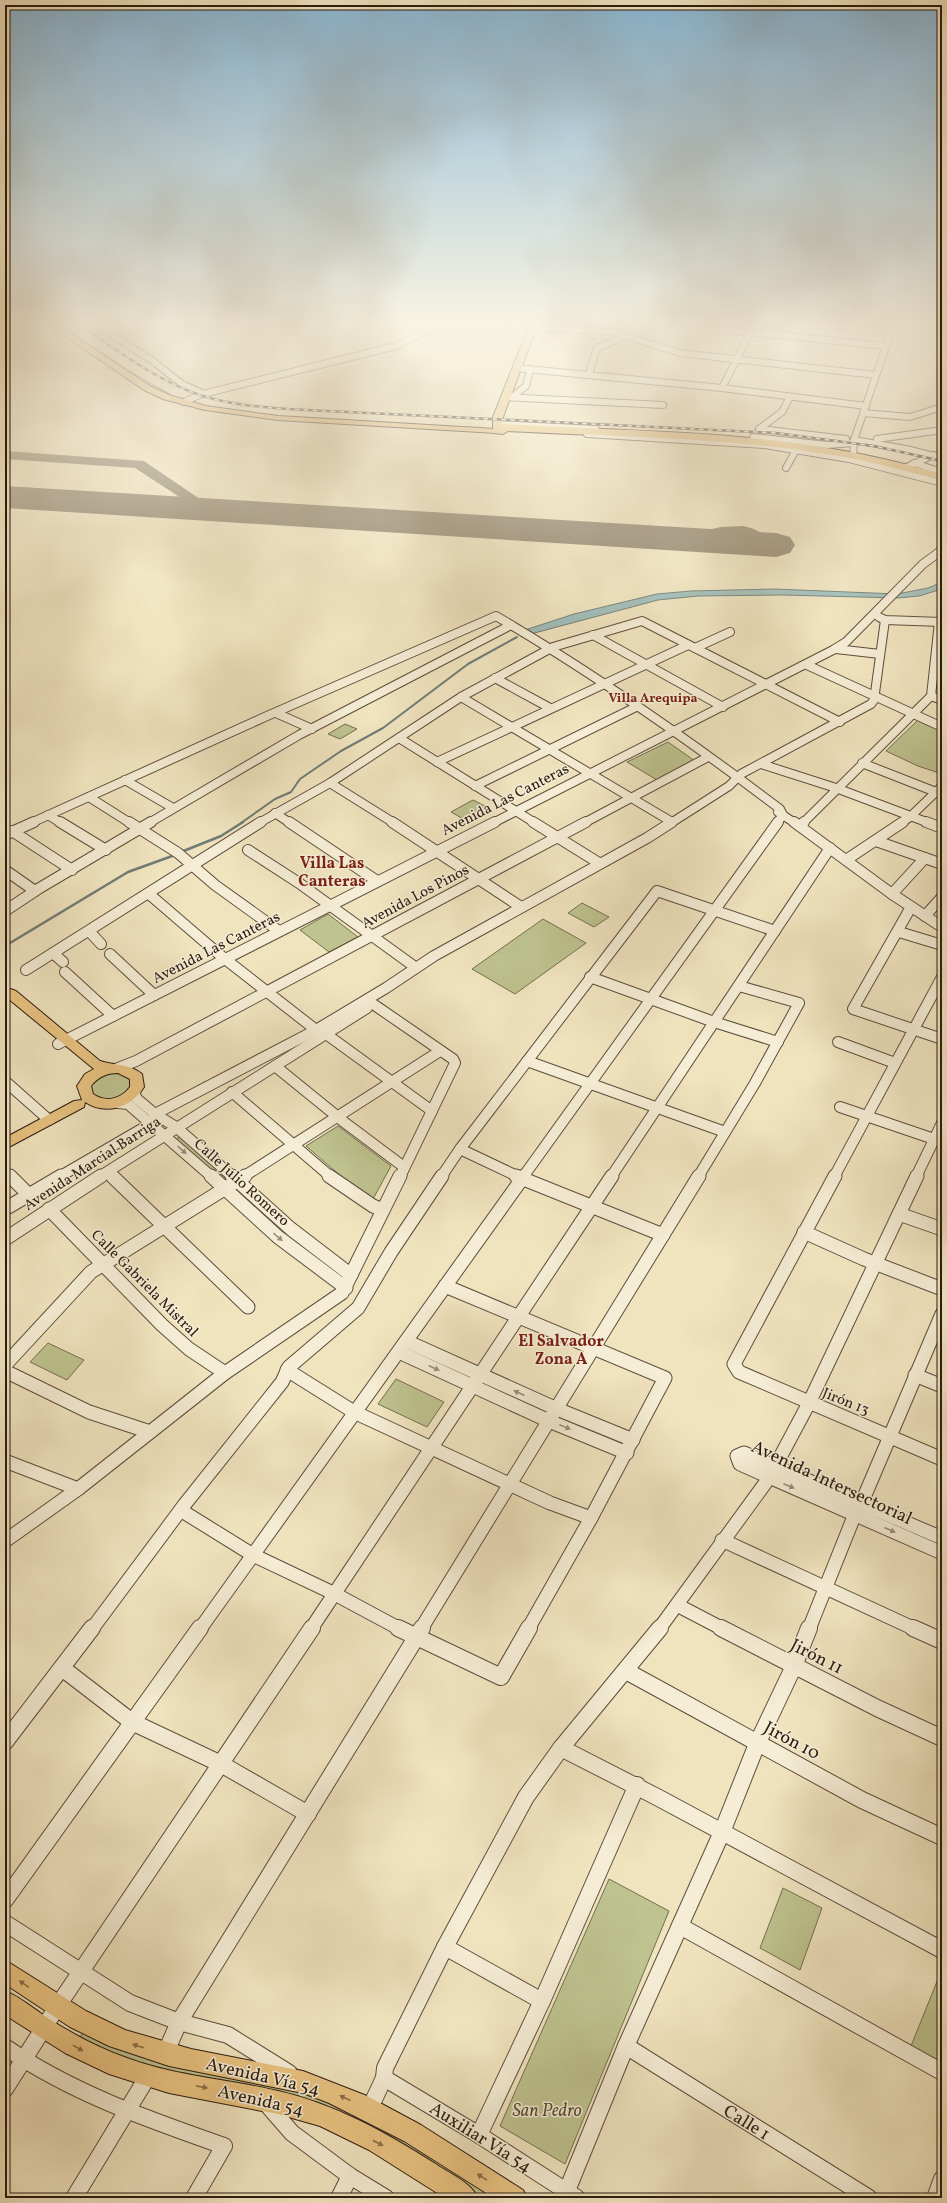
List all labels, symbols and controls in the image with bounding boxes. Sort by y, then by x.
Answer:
district label: Villa Arequipa [608,690,698,708]
street label: Avenida Las Canteras [438,759,573,842]
district label: Villa Las Canteras [298,853,366,893]
street label: Avenida Los Pinos [358,860,473,935]
street label: Avenida Las Canteras [149,907,284,990]
street label: Avenida Marcial Barriga [20,1112,166,1217]
street label: Calle Julio Romero [189,1134,293,1232]
one-way arrow [177,1145,187,1154]
street label: Calle Gabriela Mistral [86,1226,202,1342]
one-way arrow [273,1232,284,1241]
district label: El Salvador Zona A [518,1331,604,1371]
one-way arrow [428,1365,440,1371]
street label: Jirón 13 [819,1383,872,1421]
one-way arrow [513,1389,525,1395]
one-way arrow [559,1424,571,1431]
street label: Avenida Intersectorial [747,1435,916,1532]
one-way arrow [783,1483,794,1489]
one-way arrow [885,1527,896,1533]
street label: Jirón 11 [785,1633,847,1681]
street label: Jirón 10 [759,1716,824,1767]
one-way arrow [19,1980,30,1988]
one-way arrow [132,2042,144,2048]
one-way arrow [72,2045,84,2052]
street label: Avenida Vía 54 [203,2052,322,2103]
street label: Avenida 54 [215,2079,306,2124]
one-way arrow [196,2084,208,2090]
one-way arrow [340,2095,351,2101]
street label: Auxiliar Vía 54 [424,2097,536,2180]
park label: San Pedro [512,2099,582,2124]
street label: Calle 1 [718,2099,774,2147]
one-way arrow [372,2140,384,2146]
one-way arrow [476,2173,487,2181]

